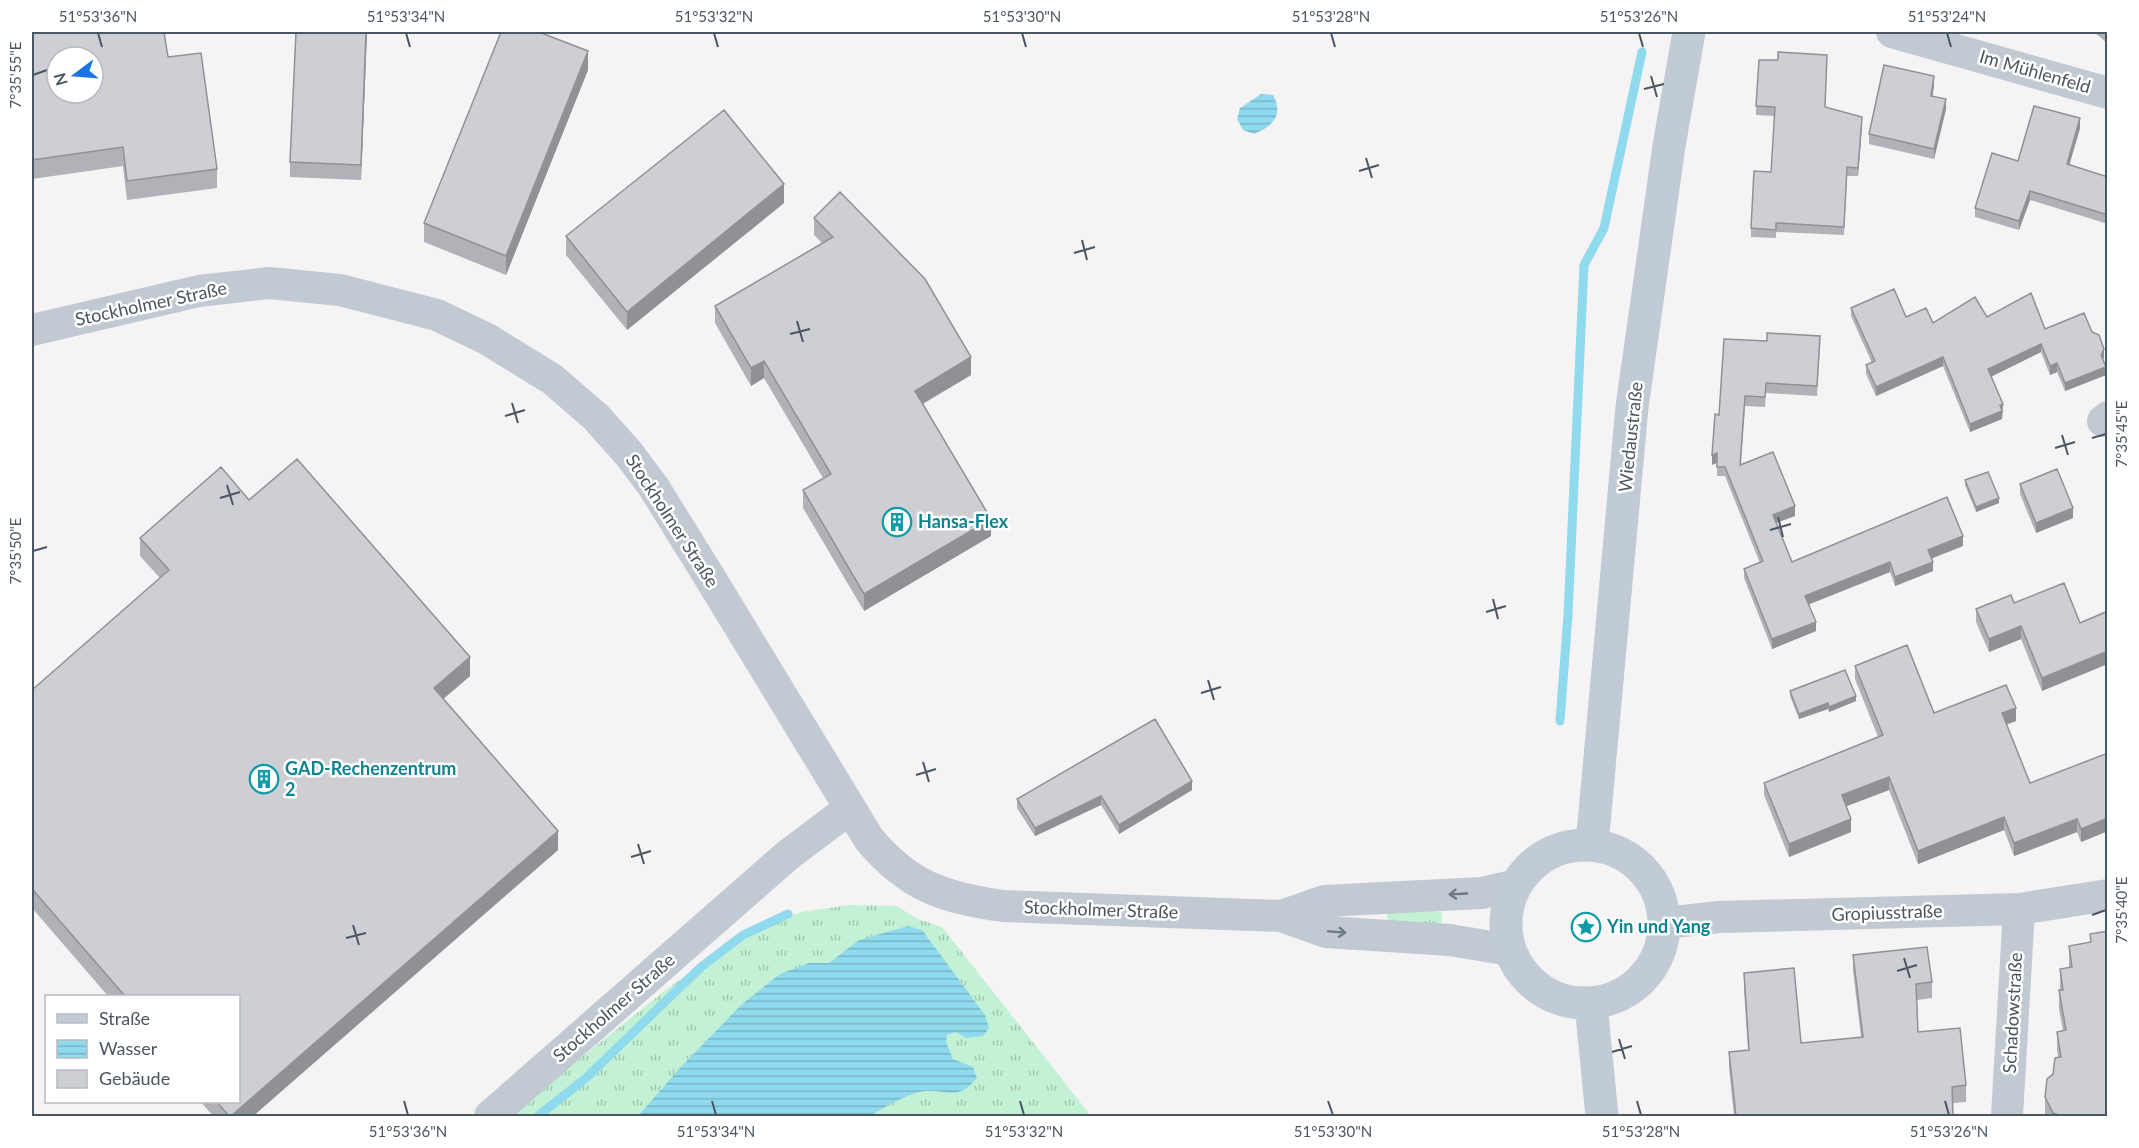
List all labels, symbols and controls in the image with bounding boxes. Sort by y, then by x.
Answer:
text: 51°53'36"N [59,7,137,25]
text: 51°53'34"N [367,7,445,25]
text: 51°53'32"N [675,7,753,25]
text: 51°53'30"N [983,7,1061,25]
text: 51°53'28"N [1292,7,1370,25]
text: 51°53'26"N [1600,7,1678,25]
text: 51°53'24"N [1908,7,1986,25]
text: 7°35'55"E [6,42,24,109]
north arrow [45,45,105,105]
street label: Im Mühlenfeld [1977,45,2093,97]
text: N [49,71,71,88]
street label: Stockholmer Straße [73,276,229,330]
street label: Wiedaustraße [1613,381,1647,493]
text: 7°35'45"E [2112,401,2130,468]
street label: Stockholmer Straße [622,450,724,591]
building icon: Hansa-Flex [881,506,913,538]
place label: Hansa-Flex [918,510,1009,532]
text: 7°35'50"E [6,518,24,585]
place label: GAD-Rechenzentrum 2 [285,757,456,800]
building icon: GAD-Rechenzentrum 2 [248,763,280,795]
text: 7°35'40"E [2112,877,2130,944]
one-way arrow [1449,889,1469,900]
street label: Stockholmer Straße [1023,895,1179,923]
street label: Gropiusstraße [1831,899,1943,925]
place icon: Yin und Yang [1570,911,1602,943]
place label: Yin und Yang [1606,915,1711,937]
one-way arrow [1327,927,1347,938]
street label: Stockholmer Straße [548,948,679,1066]
street label: Schadowstraße [1998,952,2026,1074]
legend [45,995,240,1103]
text: Straße [99,1007,150,1029]
text: Wasser [99,1037,158,1059]
text: Gebäude [99,1067,170,1089]
text: 51°53'36"N [369,1122,447,1140]
text: 51°53'34"N [677,1122,755,1140]
text: 51°53'32"N [985,1122,1063,1140]
text: 51°53'30"N [1294,1122,1372,1140]
text: 51°53'28"N [1602,1122,1680,1140]
text: 51°53'26"N [1910,1122,1988,1140]

